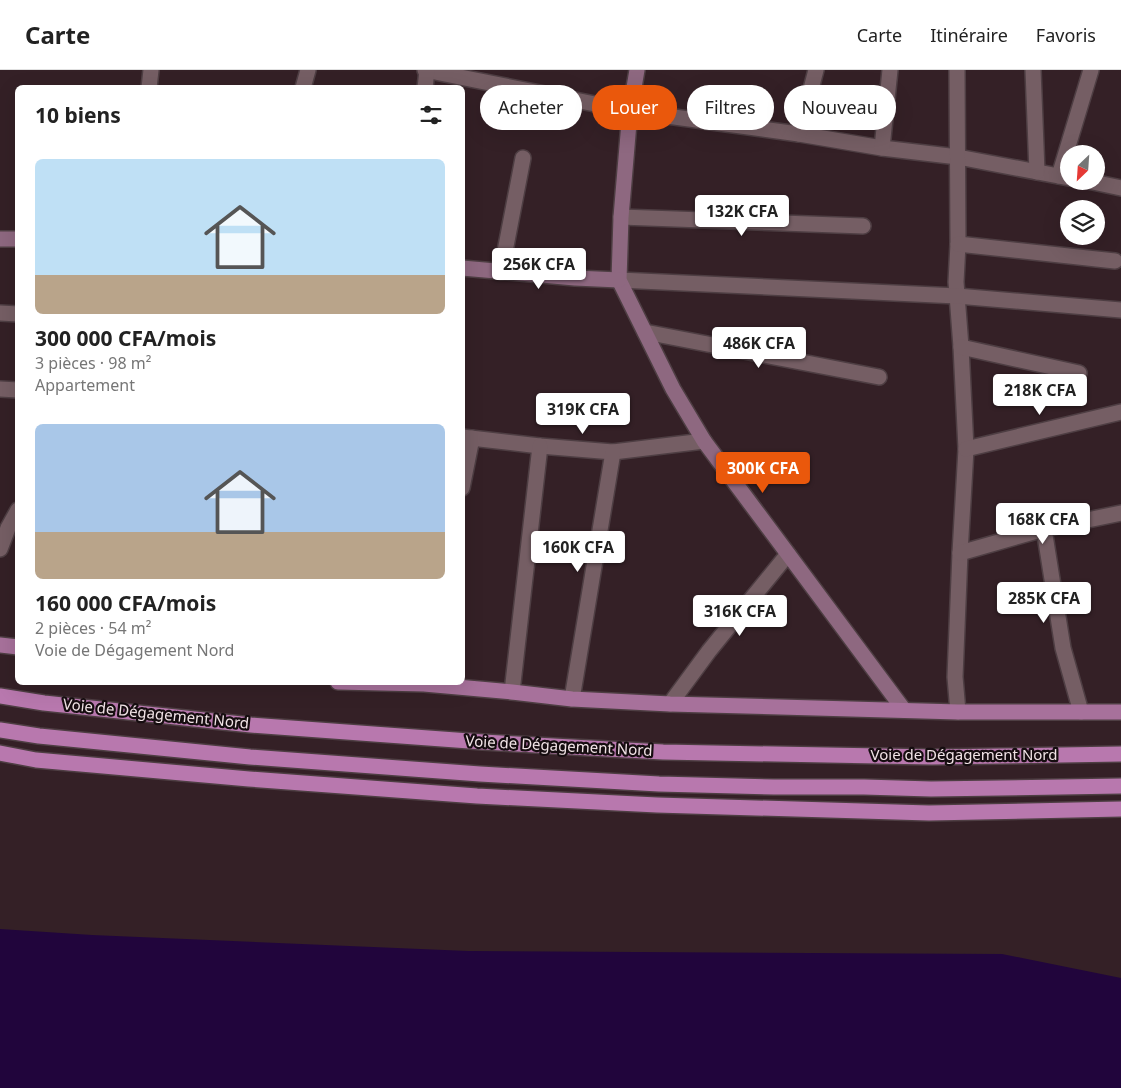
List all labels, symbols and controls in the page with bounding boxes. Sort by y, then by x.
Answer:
text: Carte [25,18,90,51]
text: Carte [857,23,902,47]
text: Itinéraire [930,23,1008,47]
text: Favoris [1036,23,1096,47]
chip: Acheter [480,85,582,130]
chip: Louer [592,85,677,130]
chip: Filtres [687,85,774,130]
chip: Nouveau [784,85,896,130]
text: 10 biens [35,101,121,129]
icon: filters [417,101,445,129]
north arrow [1060,145,1105,190]
map controls [1060,145,1105,245]
icon: home [195,192,285,282]
pin: 132K CFA [690,194,794,237]
text: 132K CFA [706,200,778,222]
button: layers [1060,200,1105,245]
pin: 256K CFA [487,248,591,290]
text: 256K CFA [503,253,575,275]
text: 300 000 CFA/mois [35,324,216,352]
pin: 486K CFA [707,326,811,369]
text: 486K CFA [723,332,795,354]
text: 3 pièces · 98 m² [35,352,151,374]
text: Appartement [35,374,135,396]
pin: 218K CFA [988,374,1092,416]
text: 218K CFA [1004,379,1076,401]
pin: 319K CFA [531,392,635,435]
text: 319K CFA [547,398,619,420]
pin: 300K CFA [711,452,815,494]
icon: home [195,457,285,547]
text: 300K CFA [727,457,799,479]
pin: 168K CFA [991,502,1095,545]
text: 168K CFA [1007,508,1079,530]
pin: 160K CFA [526,530,630,573]
text: 160K CFA [542,536,614,558]
pin: 285K CFA [992,582,1096,624]
text: 285K CFA [1008,587,1080,609]
text: 160 000 CFA/mois [35,589,216,617]
pin: 316K CFA [688,594,792,637]
text: 316K CFA [704,600,776,622]
text: 2 pièces · 54 m² [35,617,151,639]
text: Voie de Dégagement Nord [35,639,234,661]
street label: Voie de Dégagement Nord [62,693,250,733]
street label: Voie de Dégagement Nord [465,730,653,760]
street label: Voie de Dégagement Nord [871,744,1058,764]

